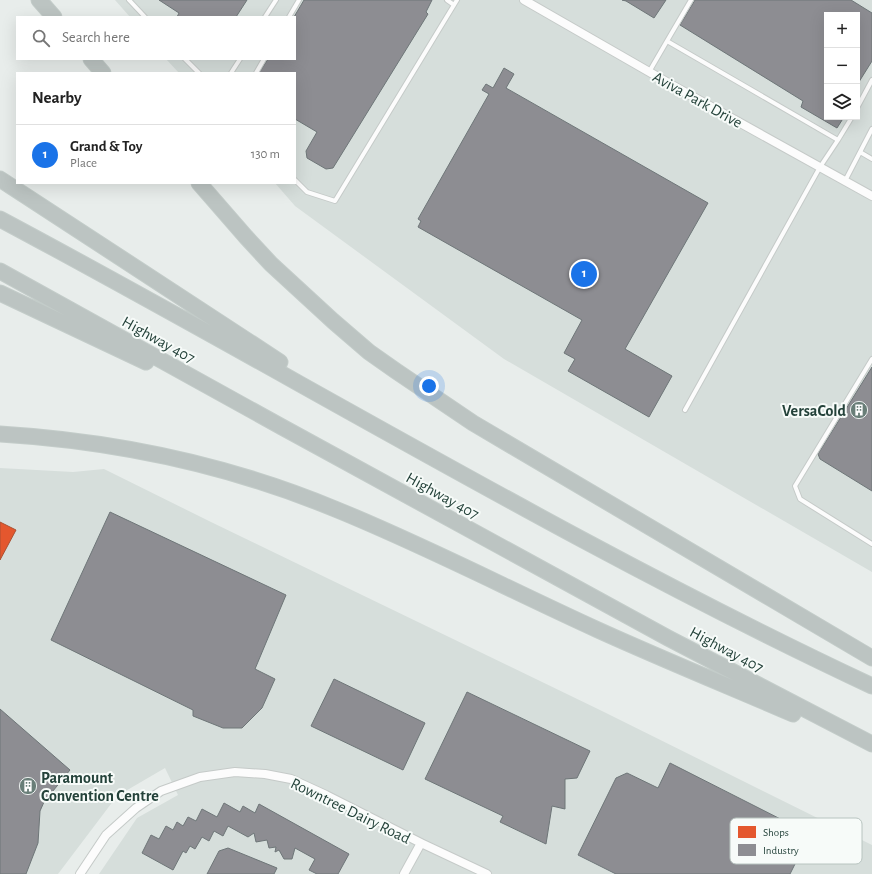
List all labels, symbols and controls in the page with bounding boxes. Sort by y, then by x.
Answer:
map controls [824,12,860,120]
button: + [824,12,860,48]
search box [16,16,296,60]
icon: search [30,27,52,49]
text: Search here [62,30,130,45]
button: − [824,48,860,84]
street label: Aviva Park Drive [650,69,745,131]
button: layers [824,84,860,120]
text: Nearby [32,89,82,106]
text: Grand & Toy [70,139,142,154]
text: 1 [43,148,47,161]
text: 130 m [251,148,280,161]
text: Place [70,157,97,170]
pin: 1 [571,259,597,289]
street label: Highway 407 [119,313,198,367]
your location [419,376,439,396]
building icon: VersaCold [849,400,869,420]
place label: VersaCold [782,403,847,419]
street label: Highway 407 [403,469,482,523]
street label: Highway 407 [687,624,766,677]
place label: Paramount Convention Centre [41,770,159,804]
street label: Rowntree Dairy Road [288,775,413,848]
building icon: Paramount Convention Centre [18,776,38,796]
legend [730,818,862,864]
text: Shops [763,827,789,838]
text: Industry [763,845,799,856]

